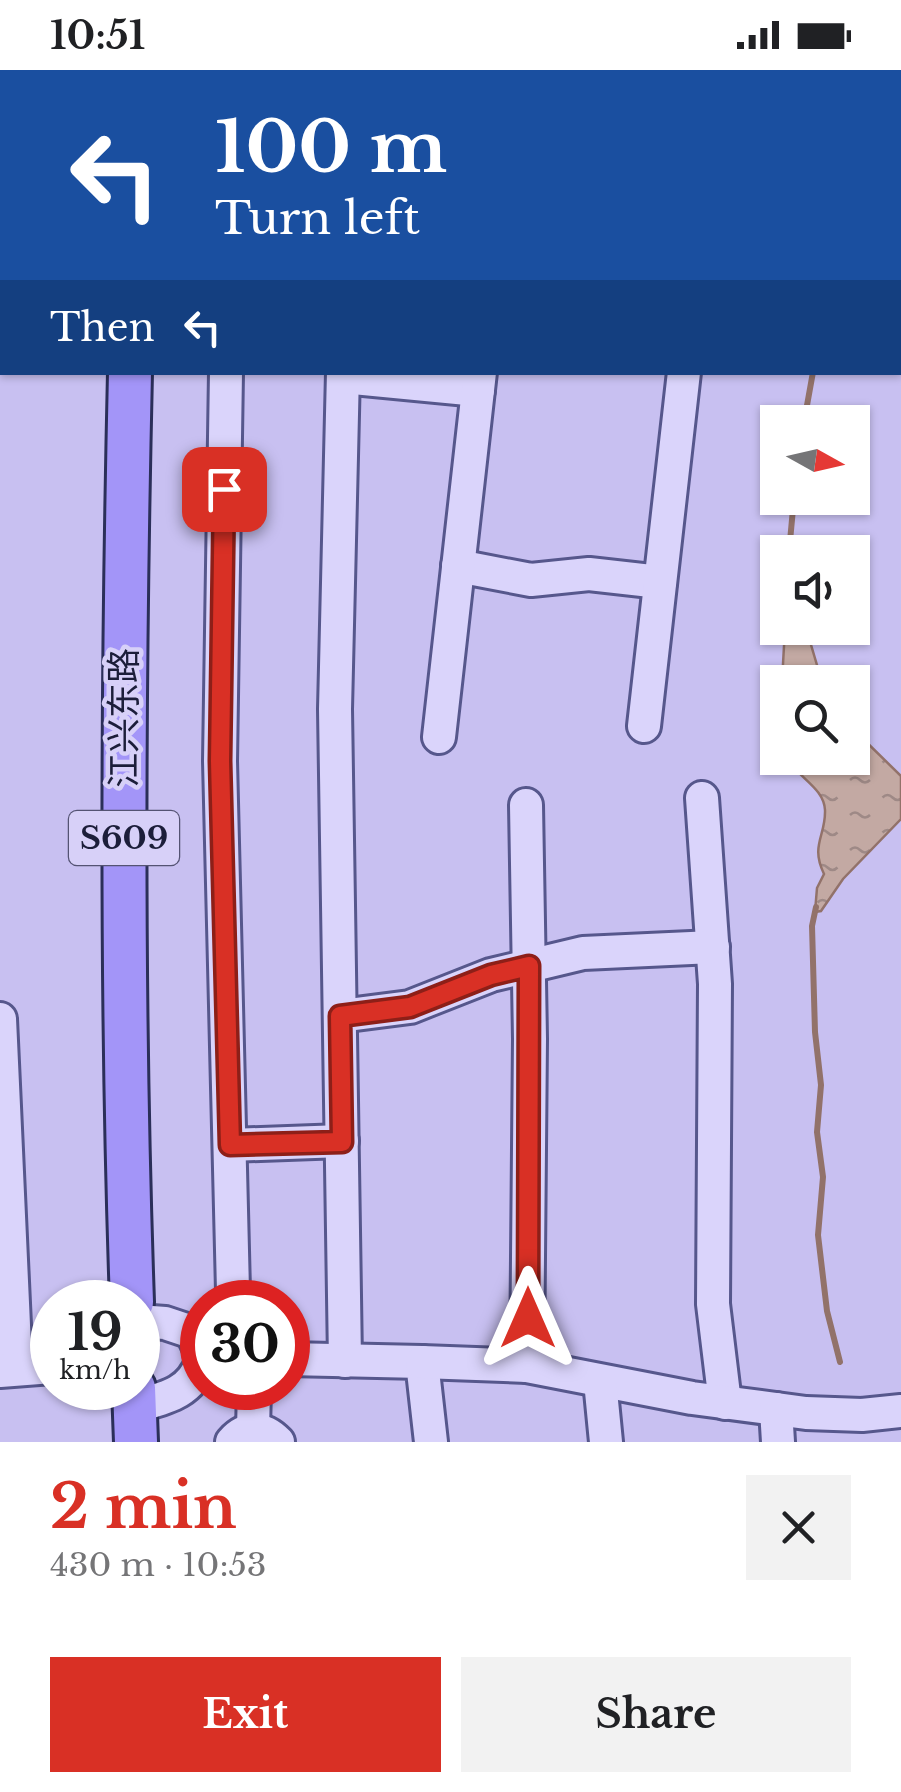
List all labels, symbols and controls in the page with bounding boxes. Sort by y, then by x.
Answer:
text: 10:51 [50,12,145,59]
text: 100 m [215,104,447,191]
icon: left [50,110,180,240]
text: Turn left [215,190,420,246]
icon: left [175,300,230,355]
text: Then [50,304,155,351]
north arrow [760,405,870,515]
map controls [760,405,870,775]
pin [182,447,267,532]
icon: arrive [197,462,252,517]
button: sound [760,535,870,645]
street label: 江兴东路 [102,648,145,788]
button: search [760,665,870,775]
road number: S609 [69,811,179,865]
position arrow [476,1266,580,1370]
speed limit sign: 30 [180,1280,310,1410]
text: 19 [67,1301,123,1364]
text: km/h [60,1355,130,1386]
text: 2 min [50,1470,237,1544]
button: close [746,1475,851,1580]
text: 430 m · 10:53 [50,1545,266,1585]
button: Exit [50,1657,441,1772]
button: Share [461,1657,851,1772]

